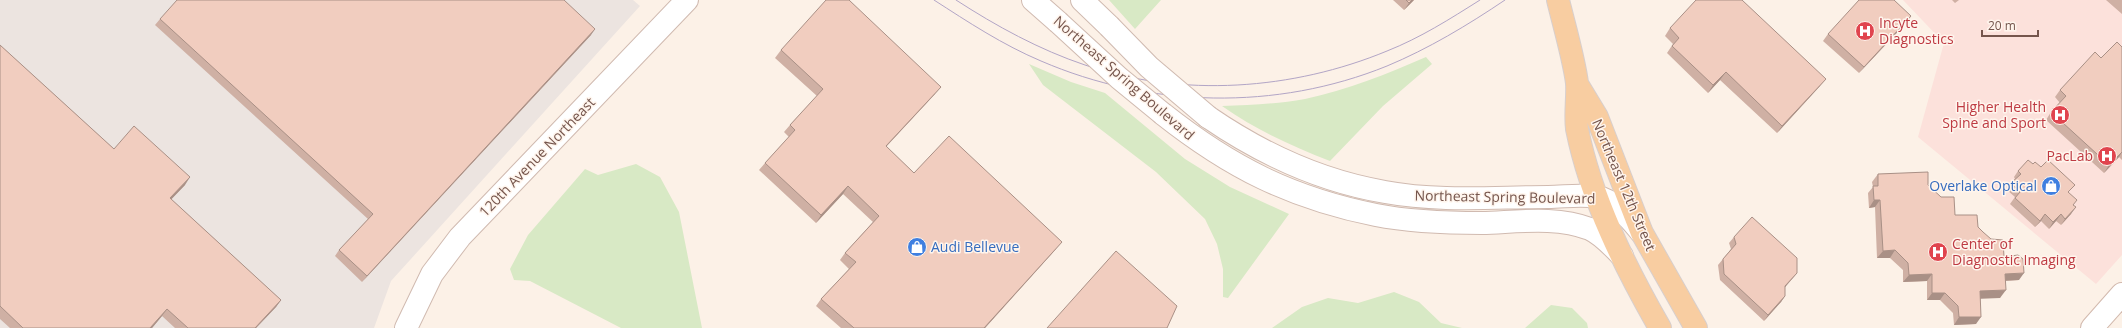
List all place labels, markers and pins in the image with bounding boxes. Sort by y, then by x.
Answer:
place label: Incyte Diagnostics [1879,13,1954,48]
hospital icon: Incyte Diagnostics [1854,20,1876,42]
place label: Higher Health Spine and Sport [1942,97,2046,132]
hospital icon: Higher Health Spine and Sport [2049,104,2071,126]
hospital icon: PacLab [2096,145,2118,167]
place label: PacLab [2046,146,2093,165]
shop icon: Overlake Optical [2040,175,2062,197]
place label: Overlake Optical [1929,176,2037,195]
place label: Center of Diagnostic Imaging [1952,234,2076,269]
shop icon: Audi Bellevue [906,236,928,258]
place label: Audi Bellevue [931,237,1020,256]
hospital icon: Center of Diagnostic Imaging [1927,241,1949,263]

